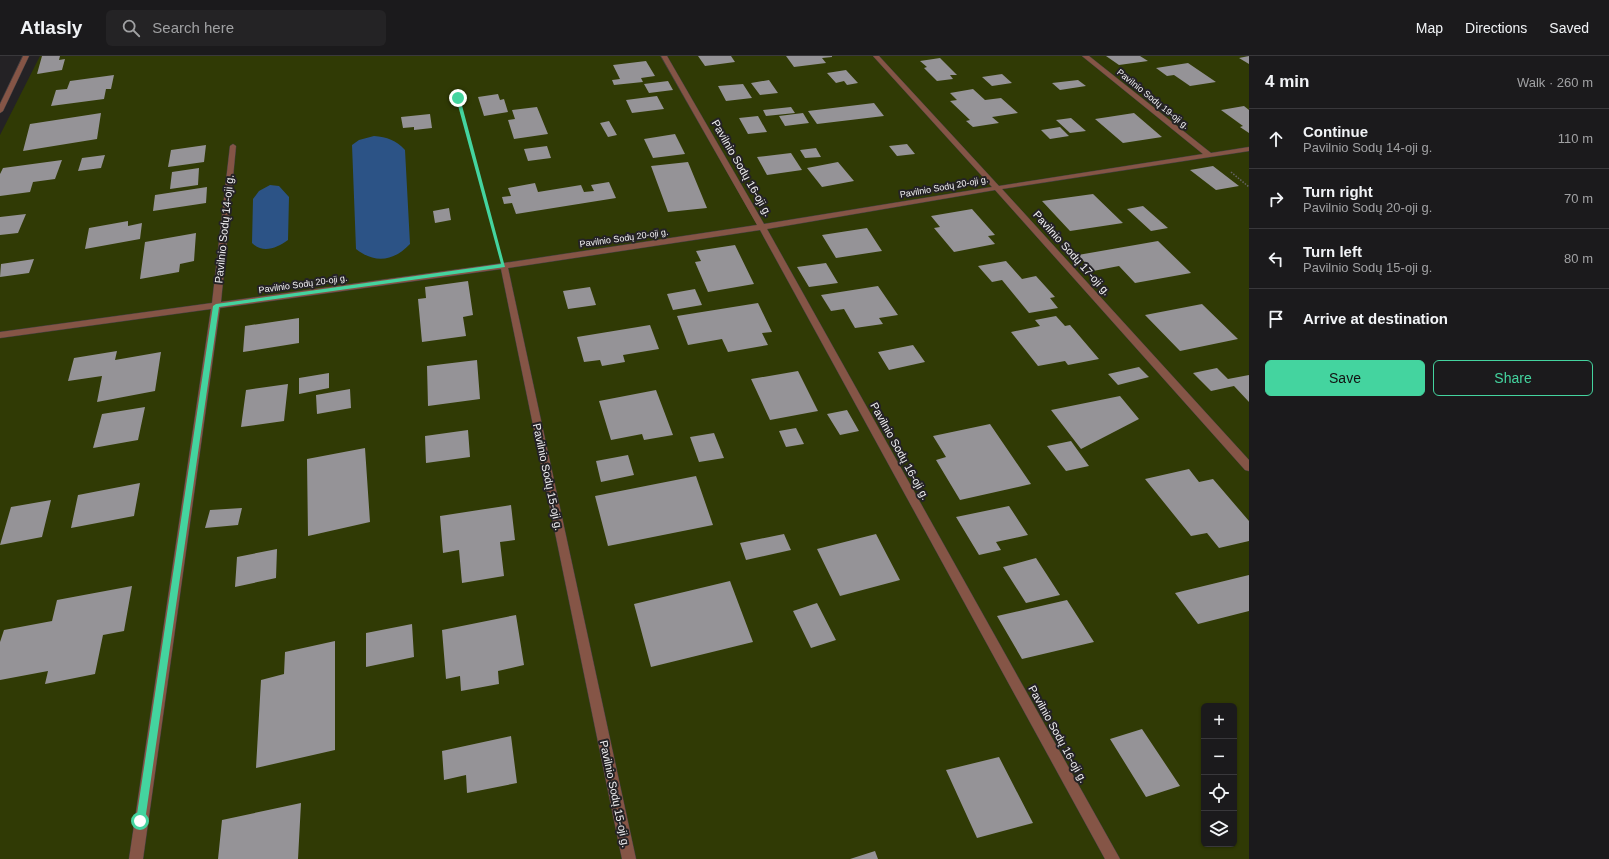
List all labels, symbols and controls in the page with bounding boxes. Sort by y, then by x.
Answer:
search box [106,10,386,46]
text: Atlasly [20,17,82,38]
icon: search [120,17,142,39]
text: Search here [152,19,234,36]
text: Map [1416,20,1443,36]
text: Directions [1465,20,1527,36]
text: Saved [1549,20,1589,36]
street label: Pavilnio Sodų 19-oji g. [1115,67,1191,131]
text: 4 min [1265,72,1309,91]
text: Walk · 260 m [1517,75,1593,90]
route end [449,89,467,107]
street label: Pavilnio Sodų 16-oji g. [709,118,775,218]
text: Continue [1303,123,1368,140]
icon: ahead [1265,128,1287,150]
text: 110 m [1558,131,1593,146]
text: Pavilnio Sodų 14-oji g. [1303,140,1432,155]
street label: Pavilnio Sodų 14-oji g. [212,174,236,284]
street label: Pavilnio Sodų 20-oji g. [899,174,989,200]
text: Turn right [1303,183,1373,200]
icon: right [1265,188,1287,210]
text: 70 m [1564,191,1593,206]
text: Pavilnio Sodų 20-oji g. [1303,200,1432,215]
street label: Pavilnio Sodų 17-oji g. [1031,208,1113,298]
street label: Pavilnio Sodų 20-oji g. [579,227,669,249]
text: Turn left [1303,243,1362,260]
icon: left [1265,248,1287,270]
text: 80 m [1564,251,1593,266]
text: Pavilnio Sodų 15-oji g. [1303,260,1432,275]
street label: Pavilnio Sodų 20-oji g. [258,273,348,295]
icon: arrive [1265,308,1287,330]
text: Arrive at destination [1303,310,1448,327]
button: Save [1265,360,1425,396]
button: Share [1433,360,1593,396]
street label: Pavilnio Sodų 16-oji g. [868,400,932,502]
street label: Pavilnio Sodų 15-oji g. [531,422,565,532]
street label: Pavilnio Sodų 16-oji g. [1026,683,1090,785]
map controls [1201,703,1237,847]
button: + [1201,703,1237,739]
street label: Pavilnio Sodų 15-oji g. [598,739,632,849]
button: − [1201,739,1237,775]
button: locate [1201,775,1237,811]
button: layers [1201,811,1237,847]
route start [131,812,149,830]

